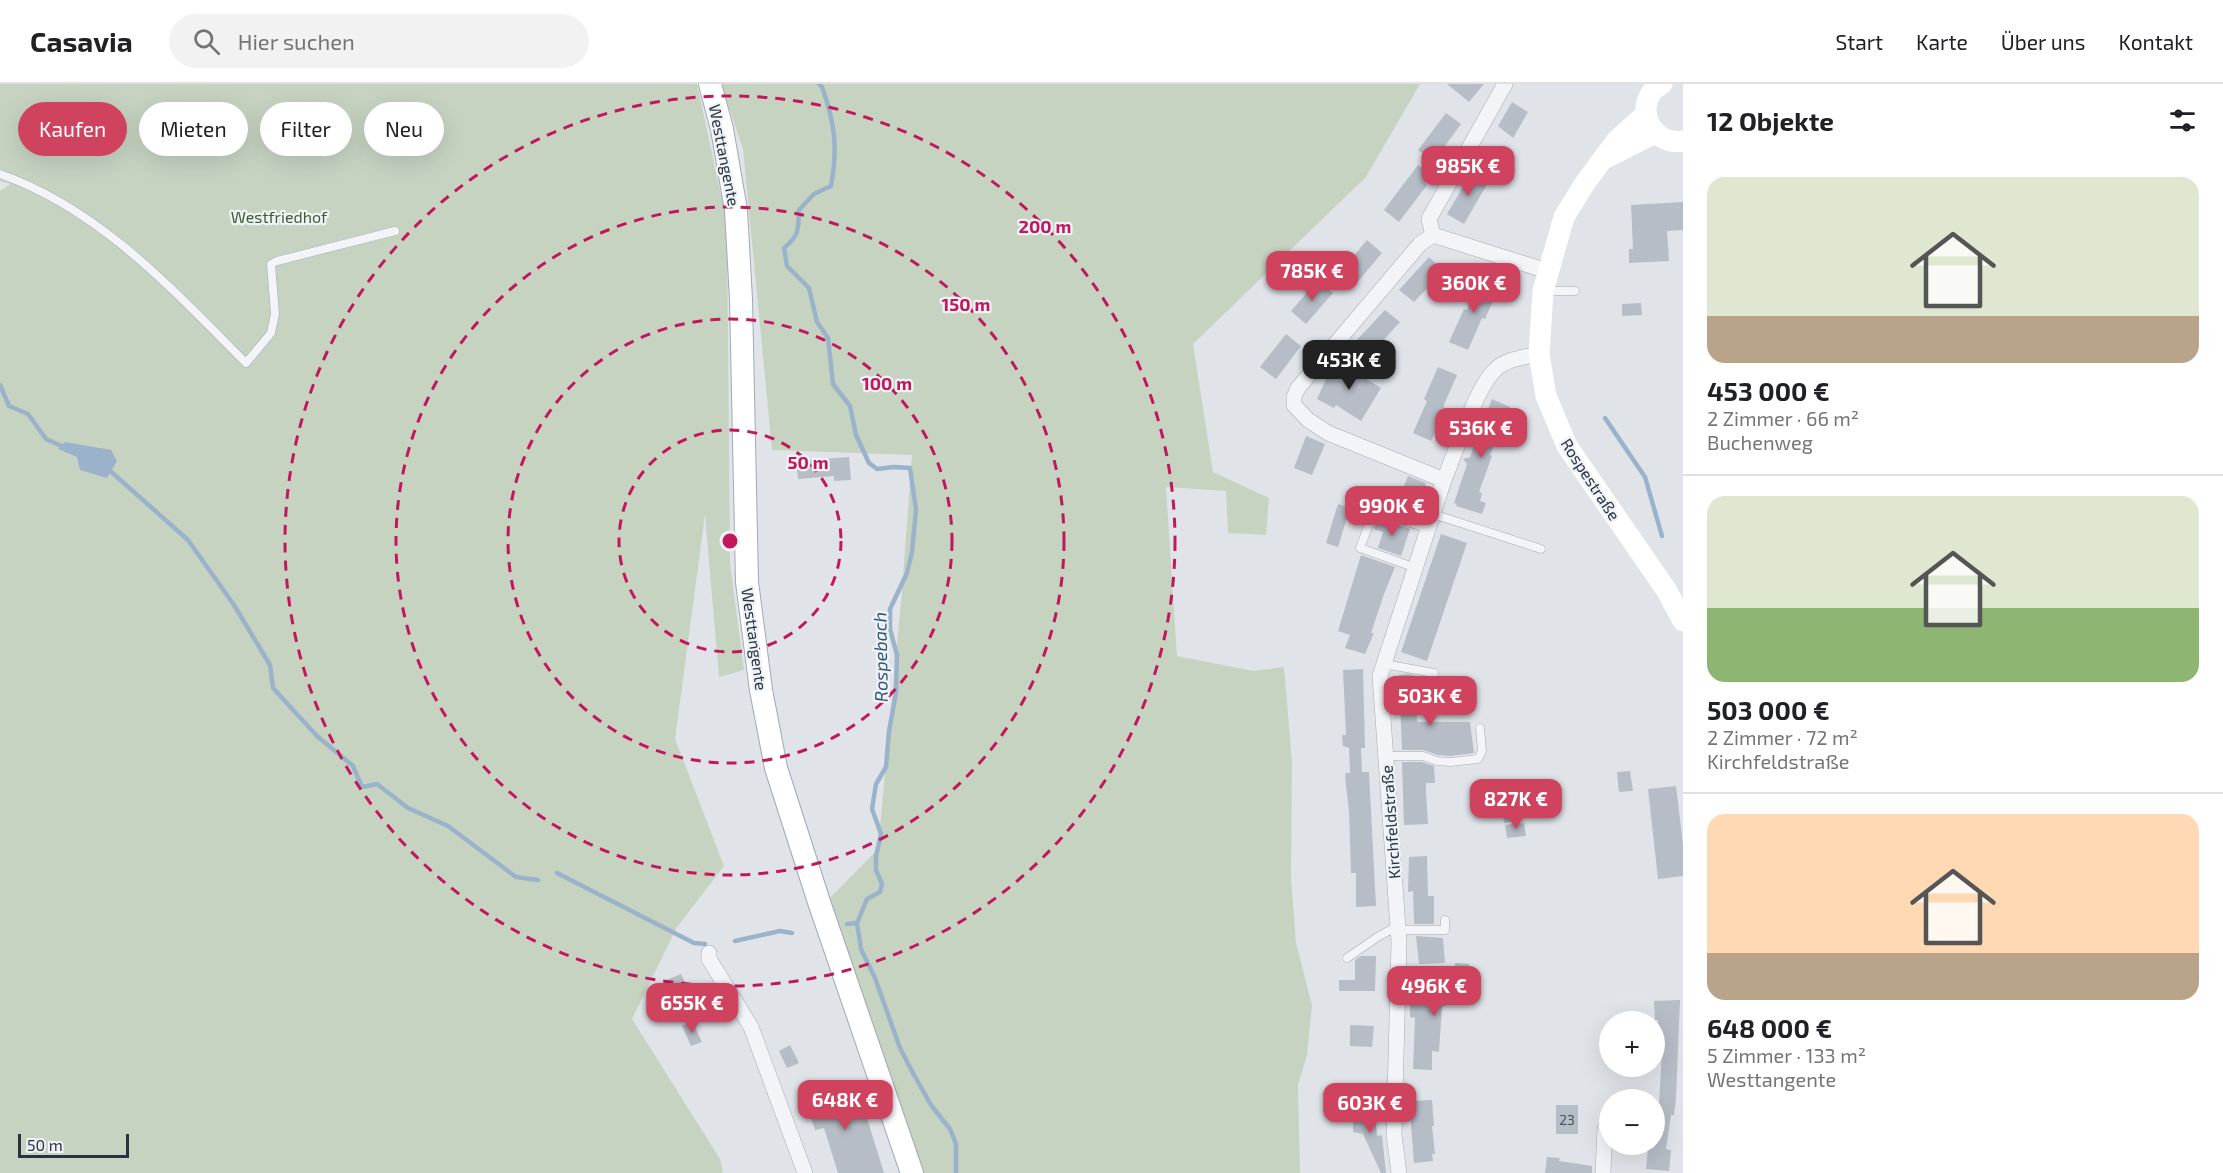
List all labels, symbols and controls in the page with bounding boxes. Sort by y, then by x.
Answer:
search box [169,14,589,68]
text: Casavia [30,24,133,58]
icon: search [190,25,223,58]
text: Hier suchen [238,28,355,54]
text: Start [1836,29,1883,54]
text: Karte [1916,29,1968,54]
text: Über uns [2001,29,2086,54]
text: Kontakt [2119,29,2193,54]
chip: Kaufen [18,102,127,156]
chip: Mieten [139,102,248,156]
chip: Filter [260,102,352,156]
chip: Neu [364,102,444,156]
street label: Westtangente [706,102,744,208]
icon: filters [2166,104,2199,137]
text: 12 Objekte [1707,105,1834,136]
pin: 985K € [1419,146,1517,197]
text: 985K € [1436,153,1500,177]
park label: Westfriedhof [231,207,328,226]
text: 200 m [1019,215,1071,237]
icon: home [1899,216,2007,324]
pin: 785K € [1263,251,1361,302]
text: 785K € [1280,258,1344,282]
pin: 360K € [1425,263,1523,314]
text: 360K € [1441,270,1507,294]
text: 150 m [942,293,990,315]
pin: 453K € [1300,340,1398,391]
text: 453K € [1317,347,1381,371]
text: 100 m [862,372,912,394]
text: 453 000 € [1707,375,1830,406]
text: 2 Zimmer · 66 m² [1707,406,1859,430]
pin: 536K € [1432,408,1530,459]
text: 536K € [1449,415,1513,439]
text: Buchenweg [1707,430,1813,454]
street label: Rospestraße [1558,435,1624,523]
text: 50 m [787,451,829,473]
pin: 990K € [1343,486,1441,537]
text: 990K € [1359,493,1425,517]
centre of rings [720,531,740,551]
icon: home [1899,535,2007,643]
street label: Westtangente [738,587,772,691]
water label: Rospebach [868,612,892,702]
pin: 503K € [1381,676,1479,727]
text: 503K € [1398,683,1462,707]
text: 503 000 € [1707,694,1830,725]
text: 2 Zimmer · 72 m² [1707,725,1858,749]
text: Kirchfeldstraße [1707,749,1850,773]
street label: Kirchfeldstraße [1377,764,1403,880]
pin: 827K € [1467,779,1565,830]
text: 827K € [1484,786,1548,810]
icon: home [1899,853,2007,961]
pin: 496K € [1385,966,1483,1017]
text: 496K € [1401,973,1467,997]
pin: 655K € [643,983,741,1034]
text: 655K € [660,990,724,1014]
map controls [1599,1011,1665,1155]
button: + [1599,1011,1665,1077]
text: 648 000 € [1707,1012,1832,1043]
text: 5 Zimmer · 133 m² [1707,1043,1866,1067]
text: Westtangente [1707,1067,1836,1091]
pin: 648K € [796,1080,894,1131]
pin: 603K € [1321,1083,1419,1134]
text: 648K € [812,1087,878,1111]
button: − [1599,1089,1665,1155]
text: 603K € [1337,1090,1403,1114]
house number: 23 [1559,1111,1575,1128]
scale bar [18,1131,129,1158]
text: 50 m [27,1135,63,1154]

